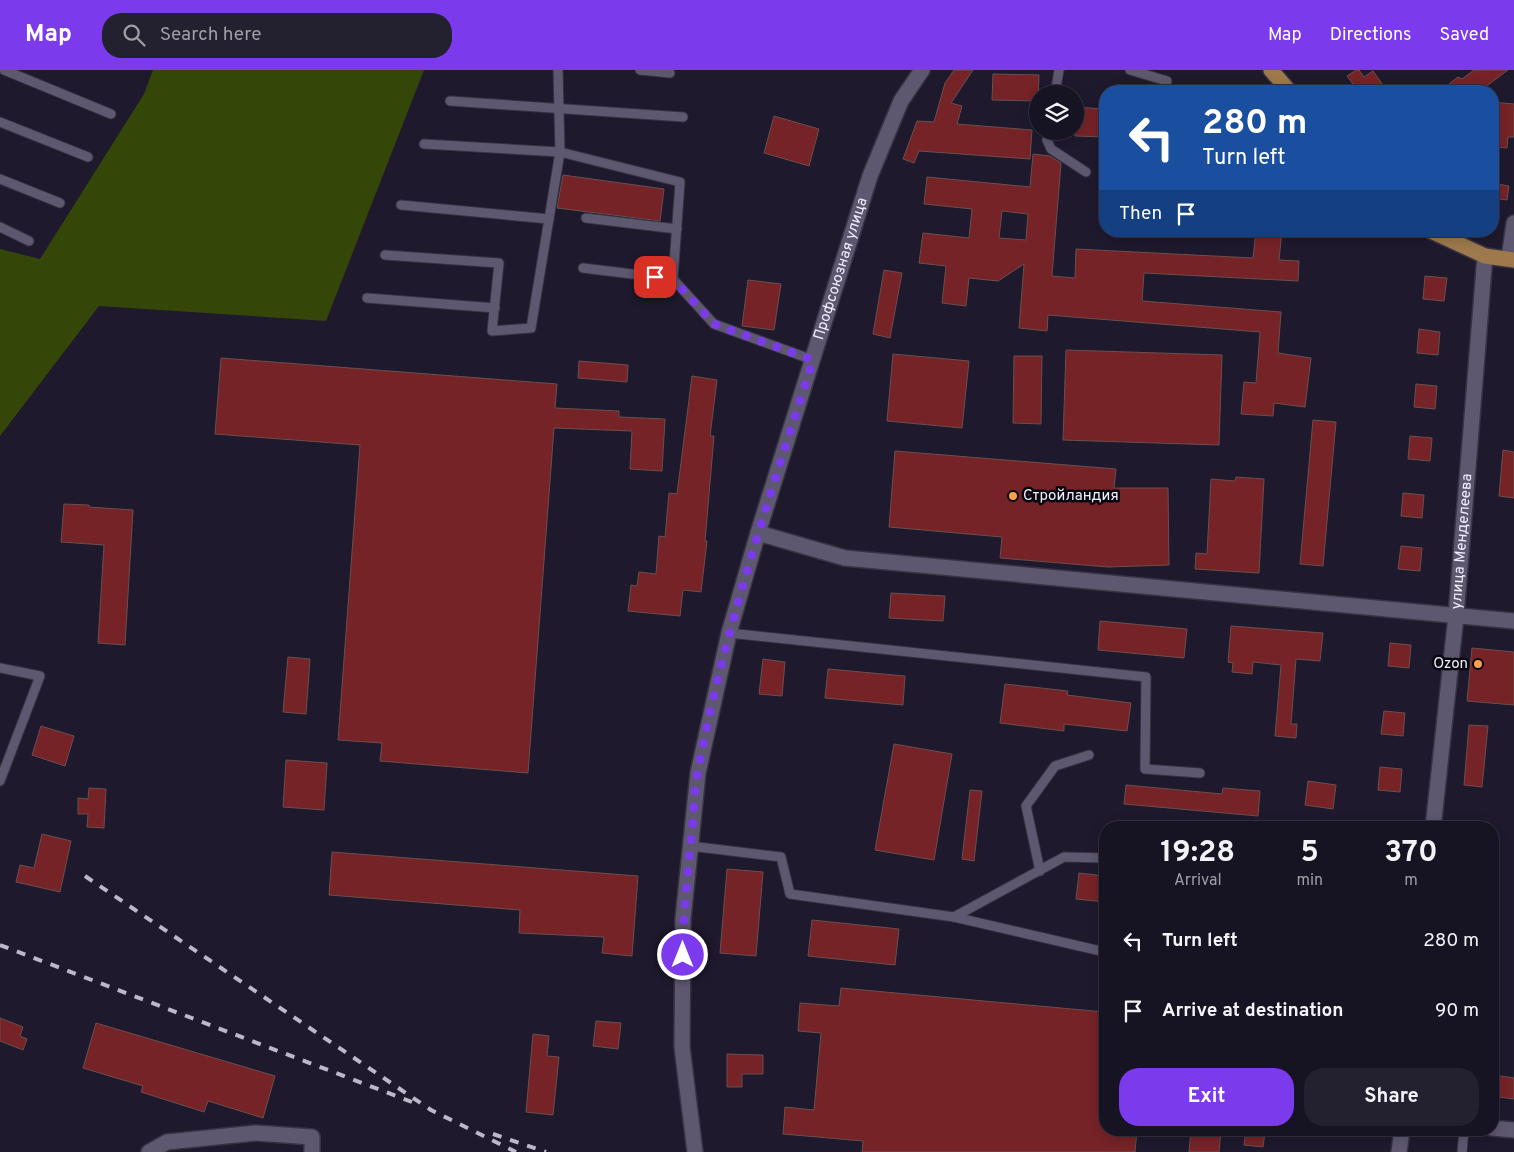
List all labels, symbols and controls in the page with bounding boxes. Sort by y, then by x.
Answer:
search box [102,13,452,58]
text: Map [25,20,72,50]
icon: search [120,21,148,49]
text: Search here [160,23,261,47]
text: Map [1268,24,1302,47]
text: Directions [1330,24,1412,47]
text: Saved [1440,24,1489,47]
map controls [1029,85,1084,140]
button: layers [1029,85,1084,140]
text: 280 m [1202,102,1307,146]
icon: left [1119,105,1184,170]
text: Turn left [1202,145,1285,172]
street label: Профсоюзная улица [810,195,872,342]
icon: arrive [1172,200,1200,228]
text: Then [1119,202,1162,226]
pin [634,256,676,298]
icon: arrive [641,263,669,291]
street label: улица Менделеева [1447,473,1477,610]
place label: Стройландия [1023,487,1119,506]
marker: Стройландия [1007,490,1019,502]
place label: Ozon [1433,655,1468,674]
marker: Ozon [1472,658,1484,670]
text: 19:28 [1160,835,1235,872]
text: 5 [1301,835,1319,872]
text: 370 [1384,835,1438,872]
text: Arrival [1174,871,1222,891]
text: min [1296,871,1323,891]
text: m [1404,871,1418,891]
icon: left [1119,927,1147,955]
position arrow [656,928,708,980]
text: Turn left [1162,929,1238,953]
text: 280 m [1423,929,1479,953]
icon: arrive [1119,997,1147,1025]
text: Arrive at destination [1162,999,1343,1023]
text: 90 m [1435,999,1479,1023]
button: Exit [1119,1068,1294,1126]
button: Share [1304,1068,1479,1126]

